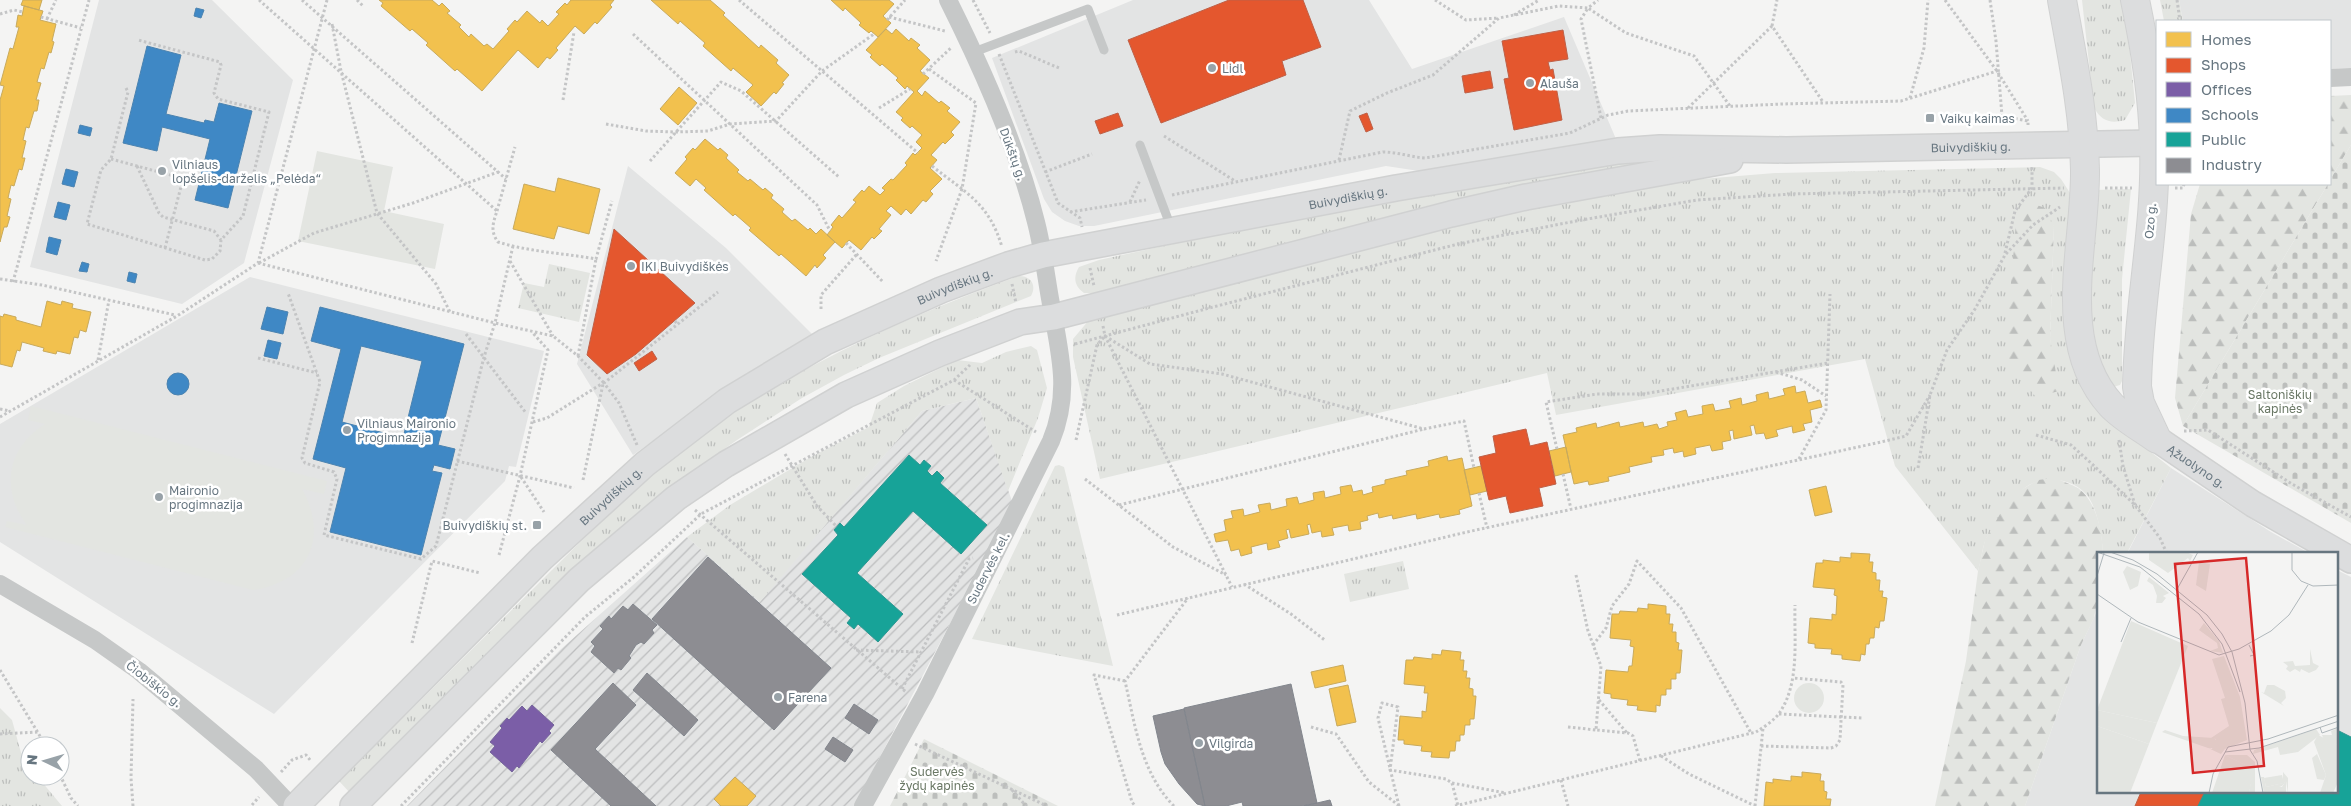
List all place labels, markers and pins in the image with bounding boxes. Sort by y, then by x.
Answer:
place label: Lidl [1222,61,1243,76]
marker: Lidl [1206,62,1218,74]
place label: Alauša [1540,76,1579,91]
marker: Alauša [1524,77,1536,89]
place label: Vaikų kaimas [1940,111,2015,126]
marker: Vaikų kaimas [1924,112,1936,124]
place label: Vilniaus lopšelis-darželis „Pelėda“ [172,157,321,186]
marker: Vilniaus lopšelis-darželis „Pelėda“ [156,165,168,177]
place label: IKI Buivydiškės [641,259,729,274]
marker: IKI Buivydiškės [625,260,637,272]
place label: Vilniaus Maironio Progimnazija [357,416,456,445]
marker: Vilniaus Maironio Progimnazija [341,424,353,436]
place label: Maironio progimnazija [169,483,243,512]
marker: Maironio progimnazija [153,491,165,503]
place label: Buivydiškių st. [443,518,527,533]
marker: Buivydiškių st. [531,519,543,531]
place label: Farena [788,690,827,705]
marker: Farena [772,691,784,703]
place label: Vilgirda [1209,736,1253,751]
marker: Vilgirda [1193,737,1205,749]

